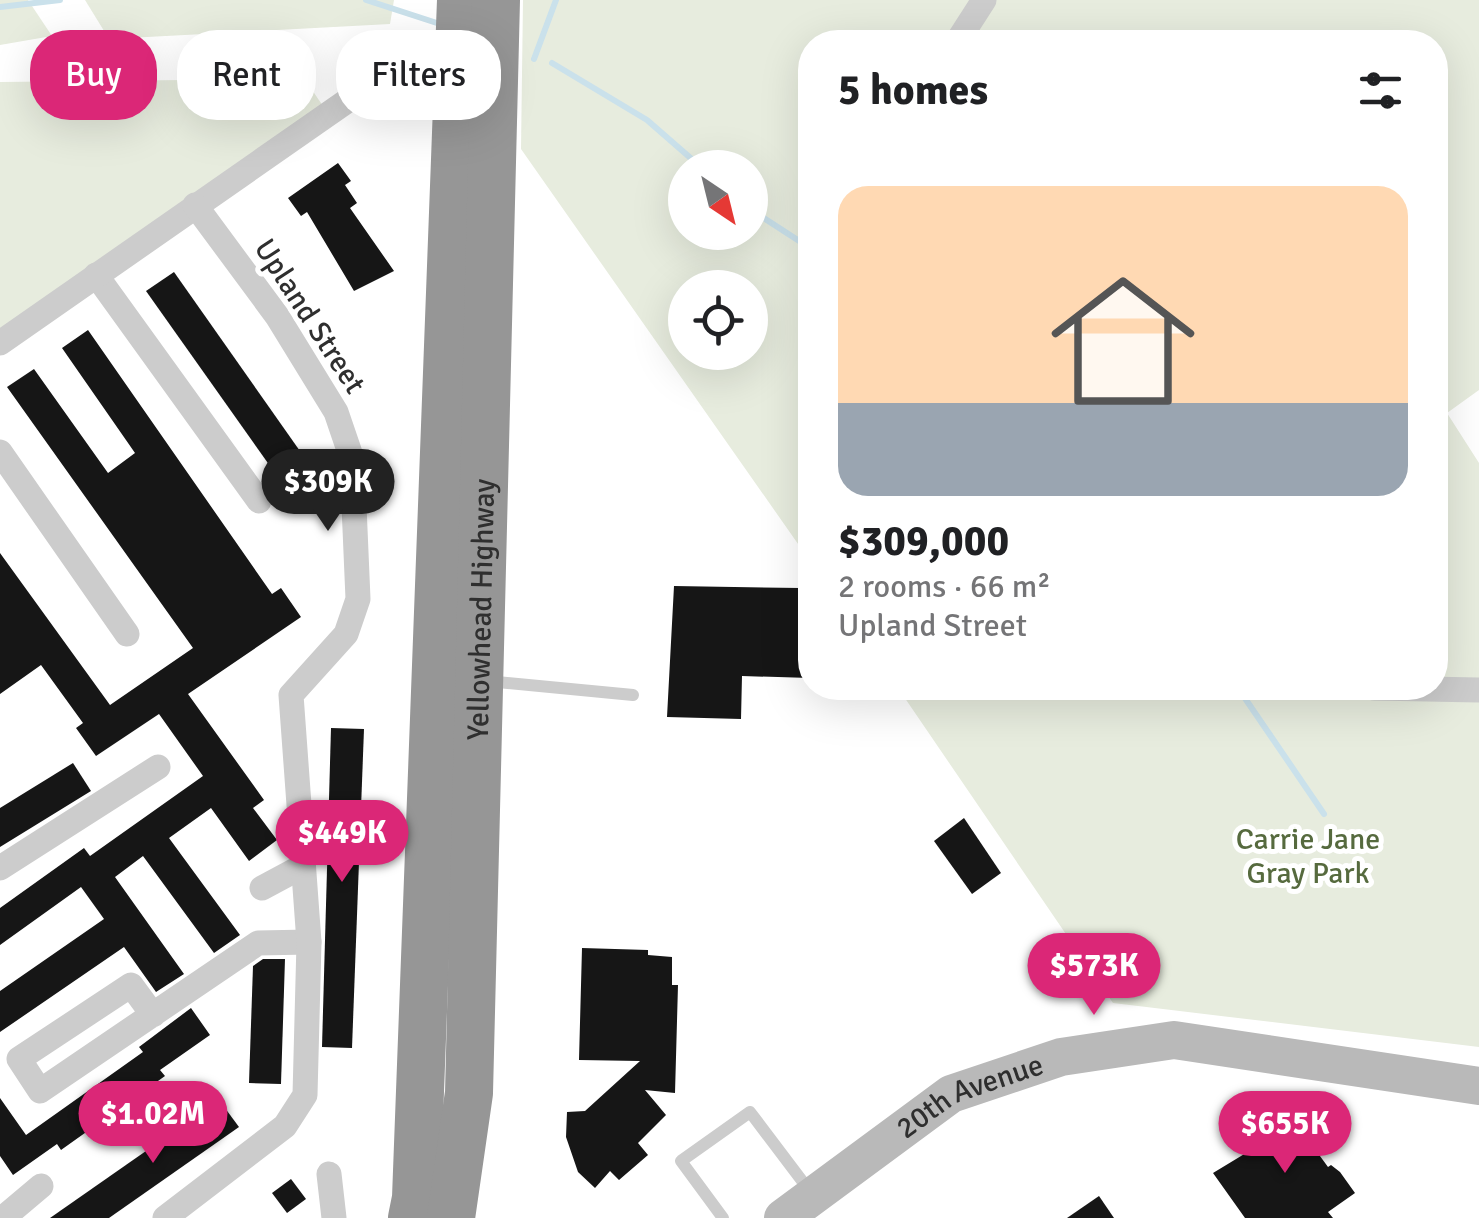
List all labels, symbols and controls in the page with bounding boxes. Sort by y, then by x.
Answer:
chip: Buy [30,30,157,120]
chip: Rent [177,30,316,120]
chip: Filters [336,30,501,120]
icon: filters [1353,63,1408,118]
text: 5 homes [838,65,988,116]
north arrow [668,150,768,250]
map controls [668,150,768,370]
street label: Upland Street [246,232,373,401]
icon: home [1033,251,1213,431]
button: locate [668,270,768,370]
pin: $309K [258,449,398,534]
text: $309K [284,462,372,501]
street label: Yellowhead Highway [460,478,503,741]
text: $309,000 [838,516,1009,567]
text: 2 rooms · 66 m² [838,567,1051,606]
text: Upland Street [838,606,1027,645]
pin: $449K [272,800,412,885]
text: $449K [298,813,386,852]
park label: Carrie Jane Gray Park [1236,821,1380,892]
pin: $573K [1024,933,1164,1018]
text: $573K [1050,946,1138,985]
street label: 20th Avenue [889,1046,1048,1147]
pin: $1.02M [72,1081,234,1166]
pin: $655K [1215,1091,1355,1176]
text: $1.02M [101,1094,205,1133]
text: $655K [1241,1104,1329,1143]

